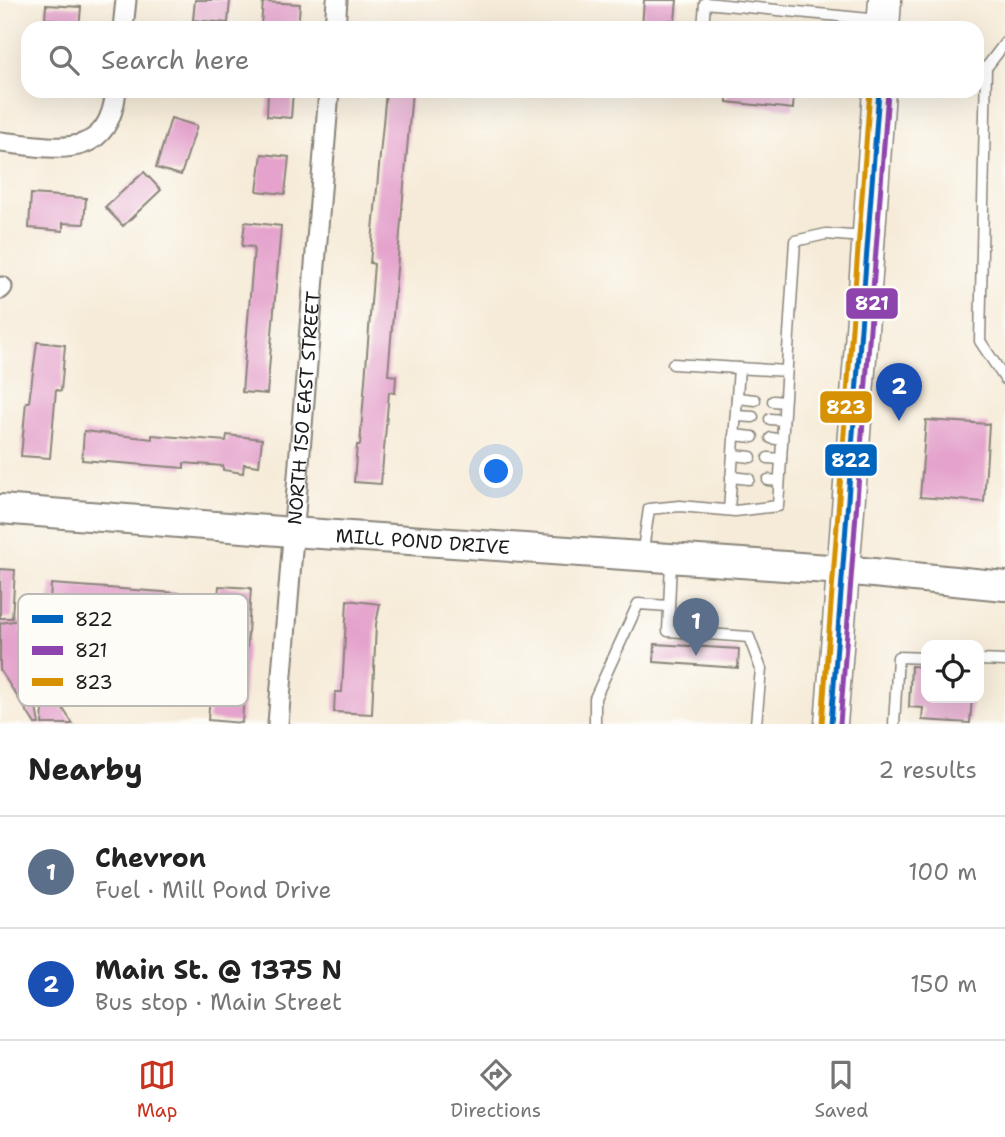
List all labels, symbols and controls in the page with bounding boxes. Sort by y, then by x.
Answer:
search box [21,21,984,98]
icon: search [45,41,83,79]
text: Search here [101,42,250,77]
line badge: 821 [845,287,899,320]
street label: NORTH 150 EAST STREET [282,290,325,526]
text: 821 [855,291,889,316]
pin: 2 [876,363,922,421]
line badge: 823 [819,390,873,424]
text: 823 [826,395,866,420]
line badge: 822 [824,443,878,477]
text: 822 [831,448,871,473]
your location [479,454,513,488]
street label: MILL POND DRIVE [335,523,511,560]
legend [18,594,248,706]
pin: 1 [673,598,719,656]
text: 822 [75,607,113,632]
text: 821 [75,638,107,663]
map controls [921,640,984,703]
button: locate [921,640,984,703]
text: 823 [75,670,113,695]
text: Nearby [28,749,143,790]
text: 2 results [878,755,977,785]
text: Chevron [95,840,206,875]
text: 1 [46,857,56,887]
text: 100 m [908,857,977,887]
text: Fuel · Mill Pond Drive [95,875,332,905]
text: Main St. @ 1375 N [95,952,342,987]
text: 2 [43,969,59,999]
text: 150 m [910,969,977,999]
text: Bus stop · Main Street [95,987,342,1017]
tab: Map [137,1056,177,1123]
tab: Directions [451,1056,541,1123]
tab: Saved [814,1056,868,1123]

